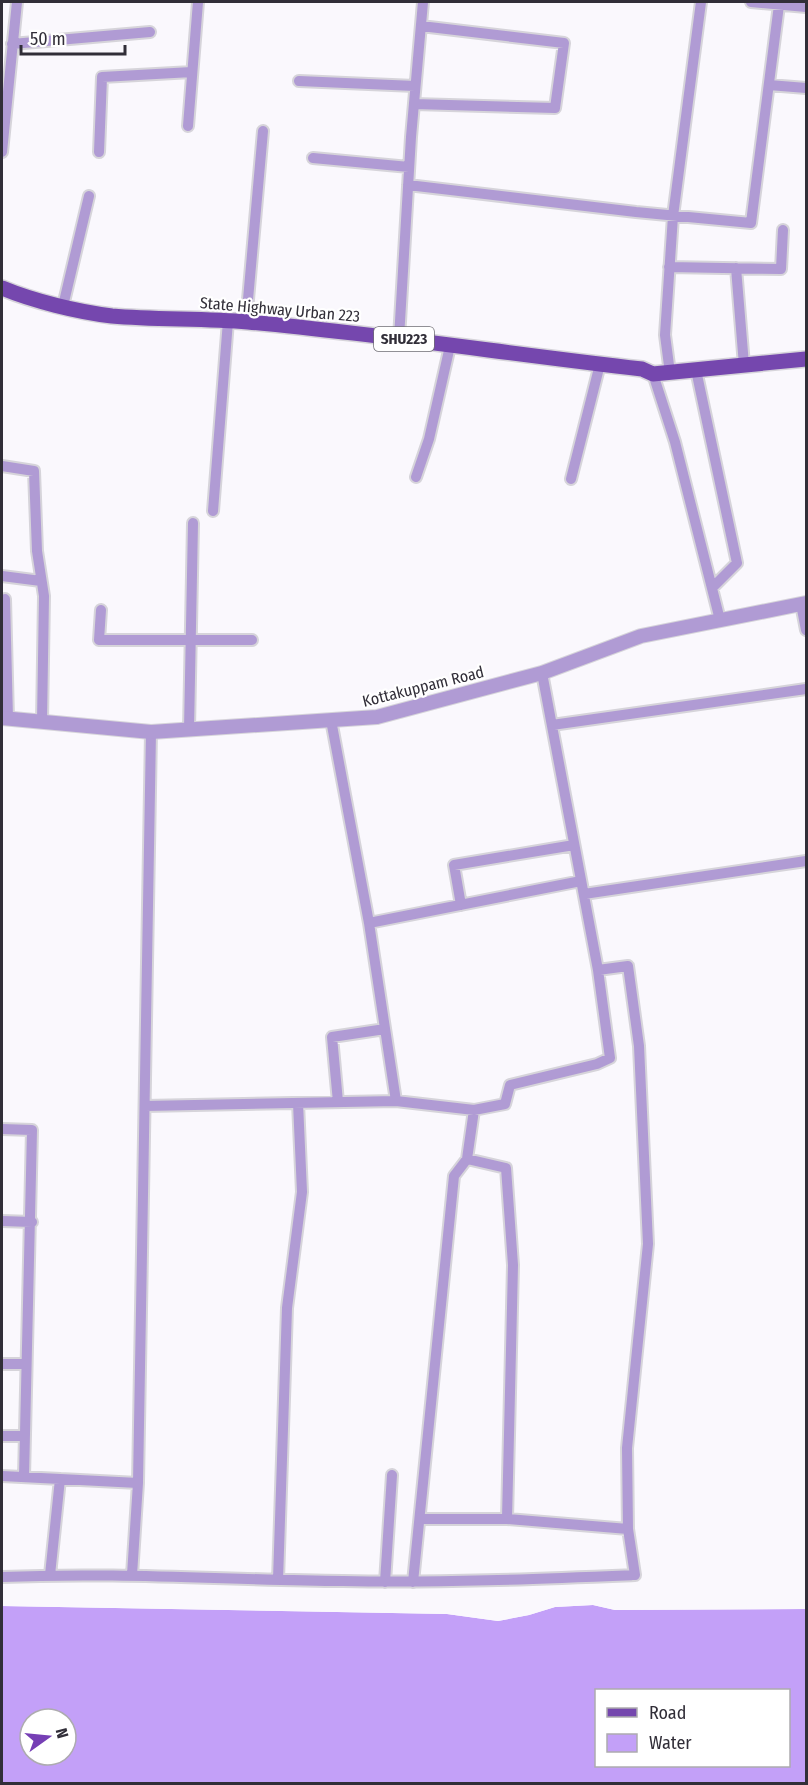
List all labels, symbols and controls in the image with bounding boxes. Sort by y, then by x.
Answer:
scale bar [21,18,124,56]
text: 50 m [30,28,66,50]
street label: State Highway Urban 223 [199,293,361,326]
road number: SHU223 [374,327,434,351]
street label: Kottakuppam Road [360,662,486,711]
legend [595,1689,790,1767]
text: Road [649,1702,686,1724]
north arrow [18,1707,78,1767]
text: N [52,1726,72,1740]
text: Water [649,1732,692,1754]

